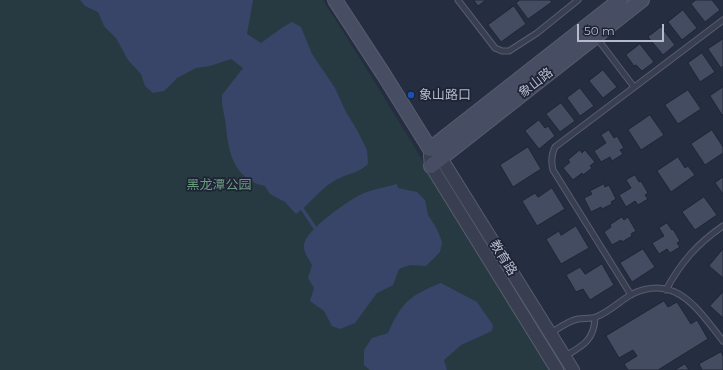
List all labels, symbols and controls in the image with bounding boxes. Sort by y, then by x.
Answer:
scale bar [579,16,666,42]
text: 50 m [584,23,615,38]
street label: 象山路 [516,65,556,101]
place label: 象山路口 [419,87,471,103]
marker: 象山路口 [406,90,416,100]
park label: 黑龙潭公园 [187,177,251,193]
street label: 教育路 [486,237,520,279]

